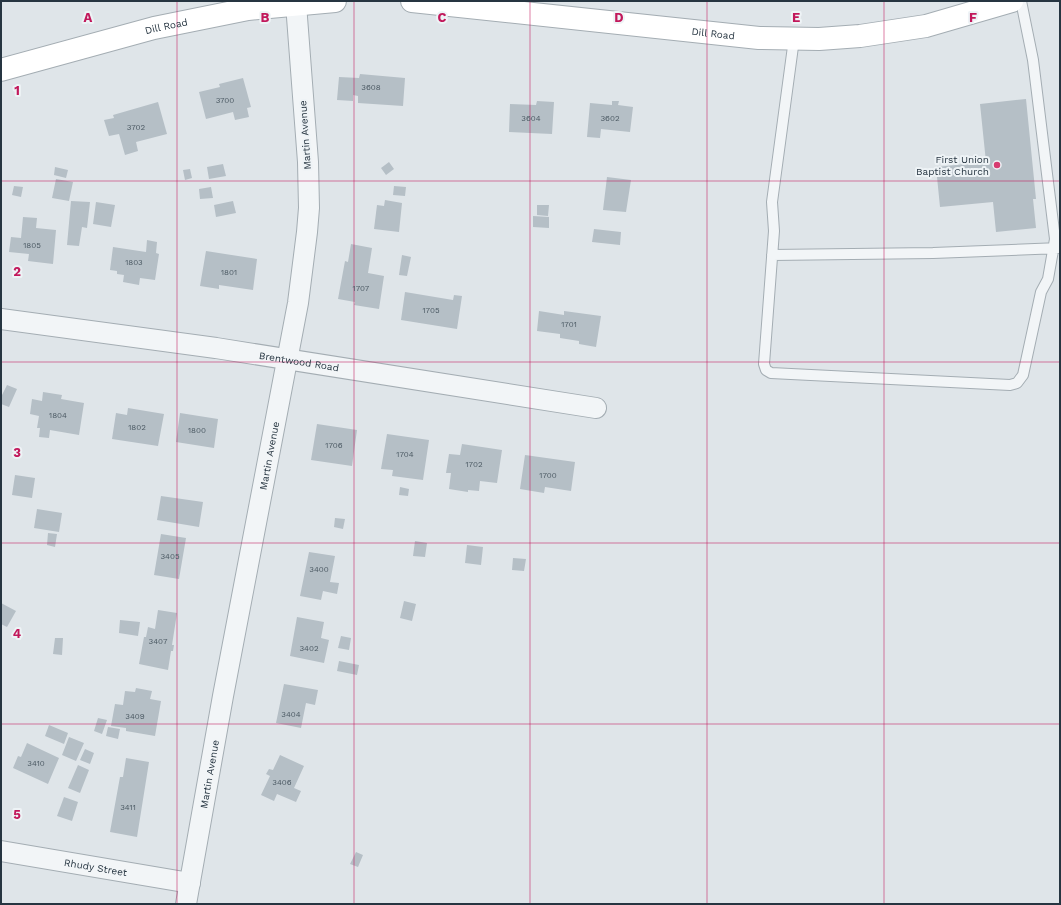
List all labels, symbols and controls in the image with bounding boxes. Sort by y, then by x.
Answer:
text: A [84,10,93,25]
text: B [261,10,270,25]
text: C [438,10,447,25]
text: D [614,10,624,25]
text: E [792,10,800,25]
text: F [969,10,977,25]
street label: Dill Road [143,16,188,36]
street label: Dill Road [691,25,735,41]
text: 1 [14,83,20,98]
house number: 3608 [361,83,381,92]
house number: 3700 [216,96,234,105]
street label: Martin Avenue [297,100,313,170]
house number: 3604 [521,114,541,123]
house number: 3602 [600,114,620,123]
house number: 3702 [127,123,145,132]
place label: First Union Baptist Church [916,154,989,177]
marker: First Union Baptist Church [992,160,1002,170]
house number: 1805 [23,241,41,250]
house number: 1803 [125,258,143,267]
text: 2 [13,264,21,279]
house number: 1801 [221,268,237,277]
house number: 1707 [353,284,370,293]
house number: 1705 [422,306,440,315]
house number: 1701 [561,320,577,329]
street label: Brentwood Road [258,349,340,373]
house number: 1804 [49,411,67,420]
street label: Martin Avenue [257,420,281,491]
house number: 1802 [128,423,146,432]
house number: 1800 [188,426,206,435]
house number: 1706 [325,441,343,450]
text: 3 [13,445,21,460]
house number: 1704 [396,450,414,459]
house number: 1702 [465,460,483,469]
house number: 1700 [539,471,557,480]
house number: 3405 [160,552,180,561]
house number: 3400 [309,565,329,574]
text: 4 [13,626,22,641]
house number: 3407 [149,637,168,646]
house number: 3402 [299,644,319,653]
house number: 3404 [281,710,301,719]
house number: 3409 [125,712,145,721]
street label: Martin Avenue [198,739,221,809]
house number: 3410 [27,759,45,768]
house number: 3406 [272,778,292,787]
house number: 3411 [120,803,136,812]
text: 5 [13,807,21,822]
street label: Rhudy Street [63,856,129,878]

